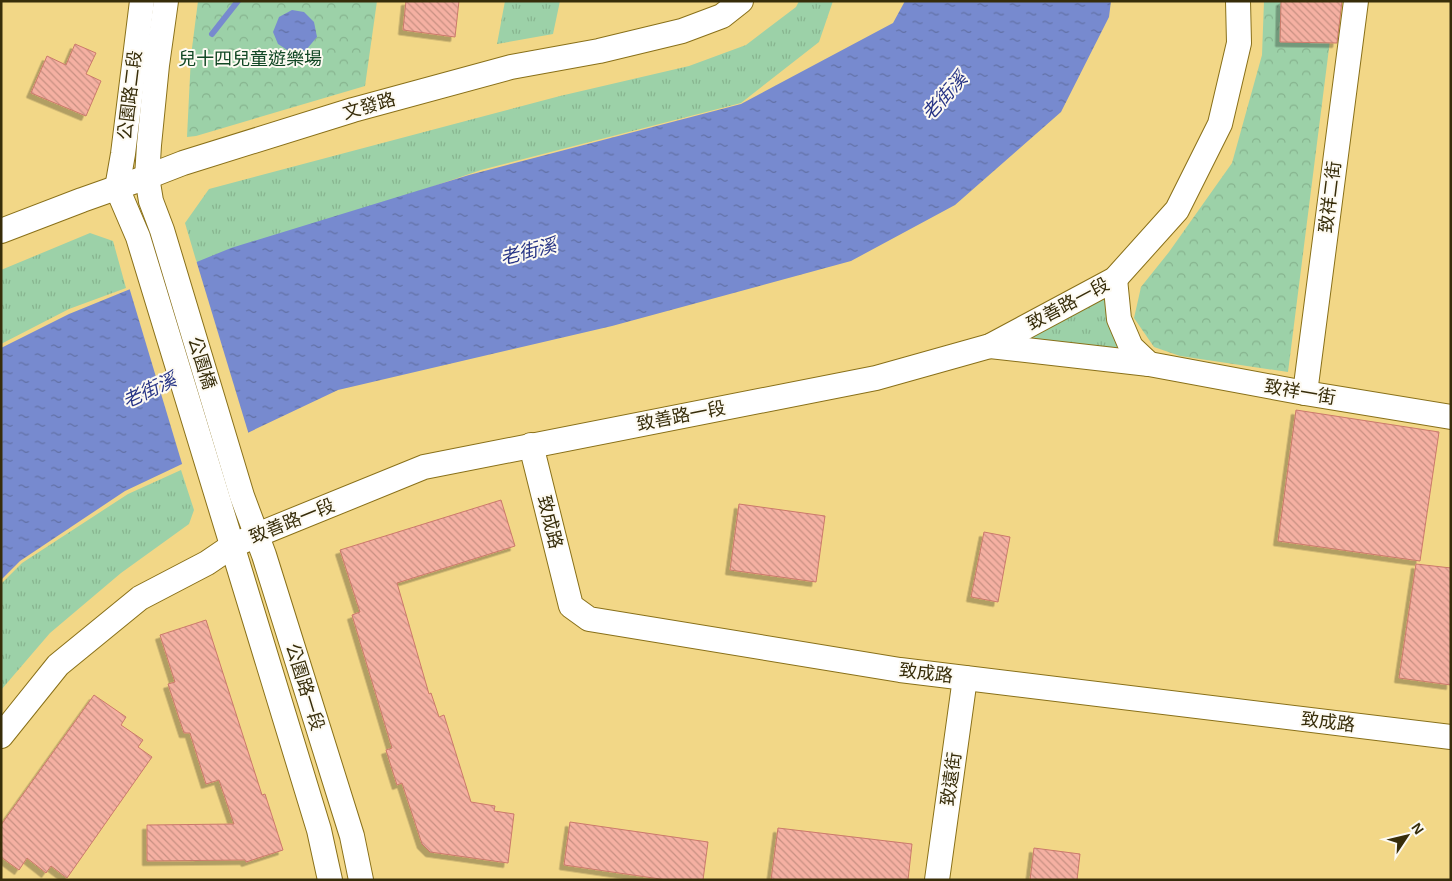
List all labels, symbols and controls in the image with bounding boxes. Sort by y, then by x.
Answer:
street label: 公園路二段 [115,49,145,141]
park label: 兒十四兒童遊樂場 [178,49,322,69]
water label: 老街溪 [917,66,973,125]
street label: 文發路 [340,89,398,123]
street label: 致祥二街 [1316,160,1344,234]
water label: 老街溪 [498,234,561,269]
street label: 致善路一段 [1024,274,1112,334]
street label: 公園橋 [185,334,219,392]
water label: 老街溪 [119,368,182,412]
street label: 致祥一街 [1263,376,1337,408]
street label: 致善路一段 [635,398,727,434]
street label: 致成路 [534,493,566,551]
street label: 致善路一段 [247,495,337,547]
street label: 公園路一段 [282,641,328,733]
street label: 致成路 [898,660,954,686]
street label: 致成路 [1300,709,1356,735]
street label: 致遠街 [937,751,965,807]
north arrow [1382,811,1432,861]
text: N [1408,820,1427,837]

